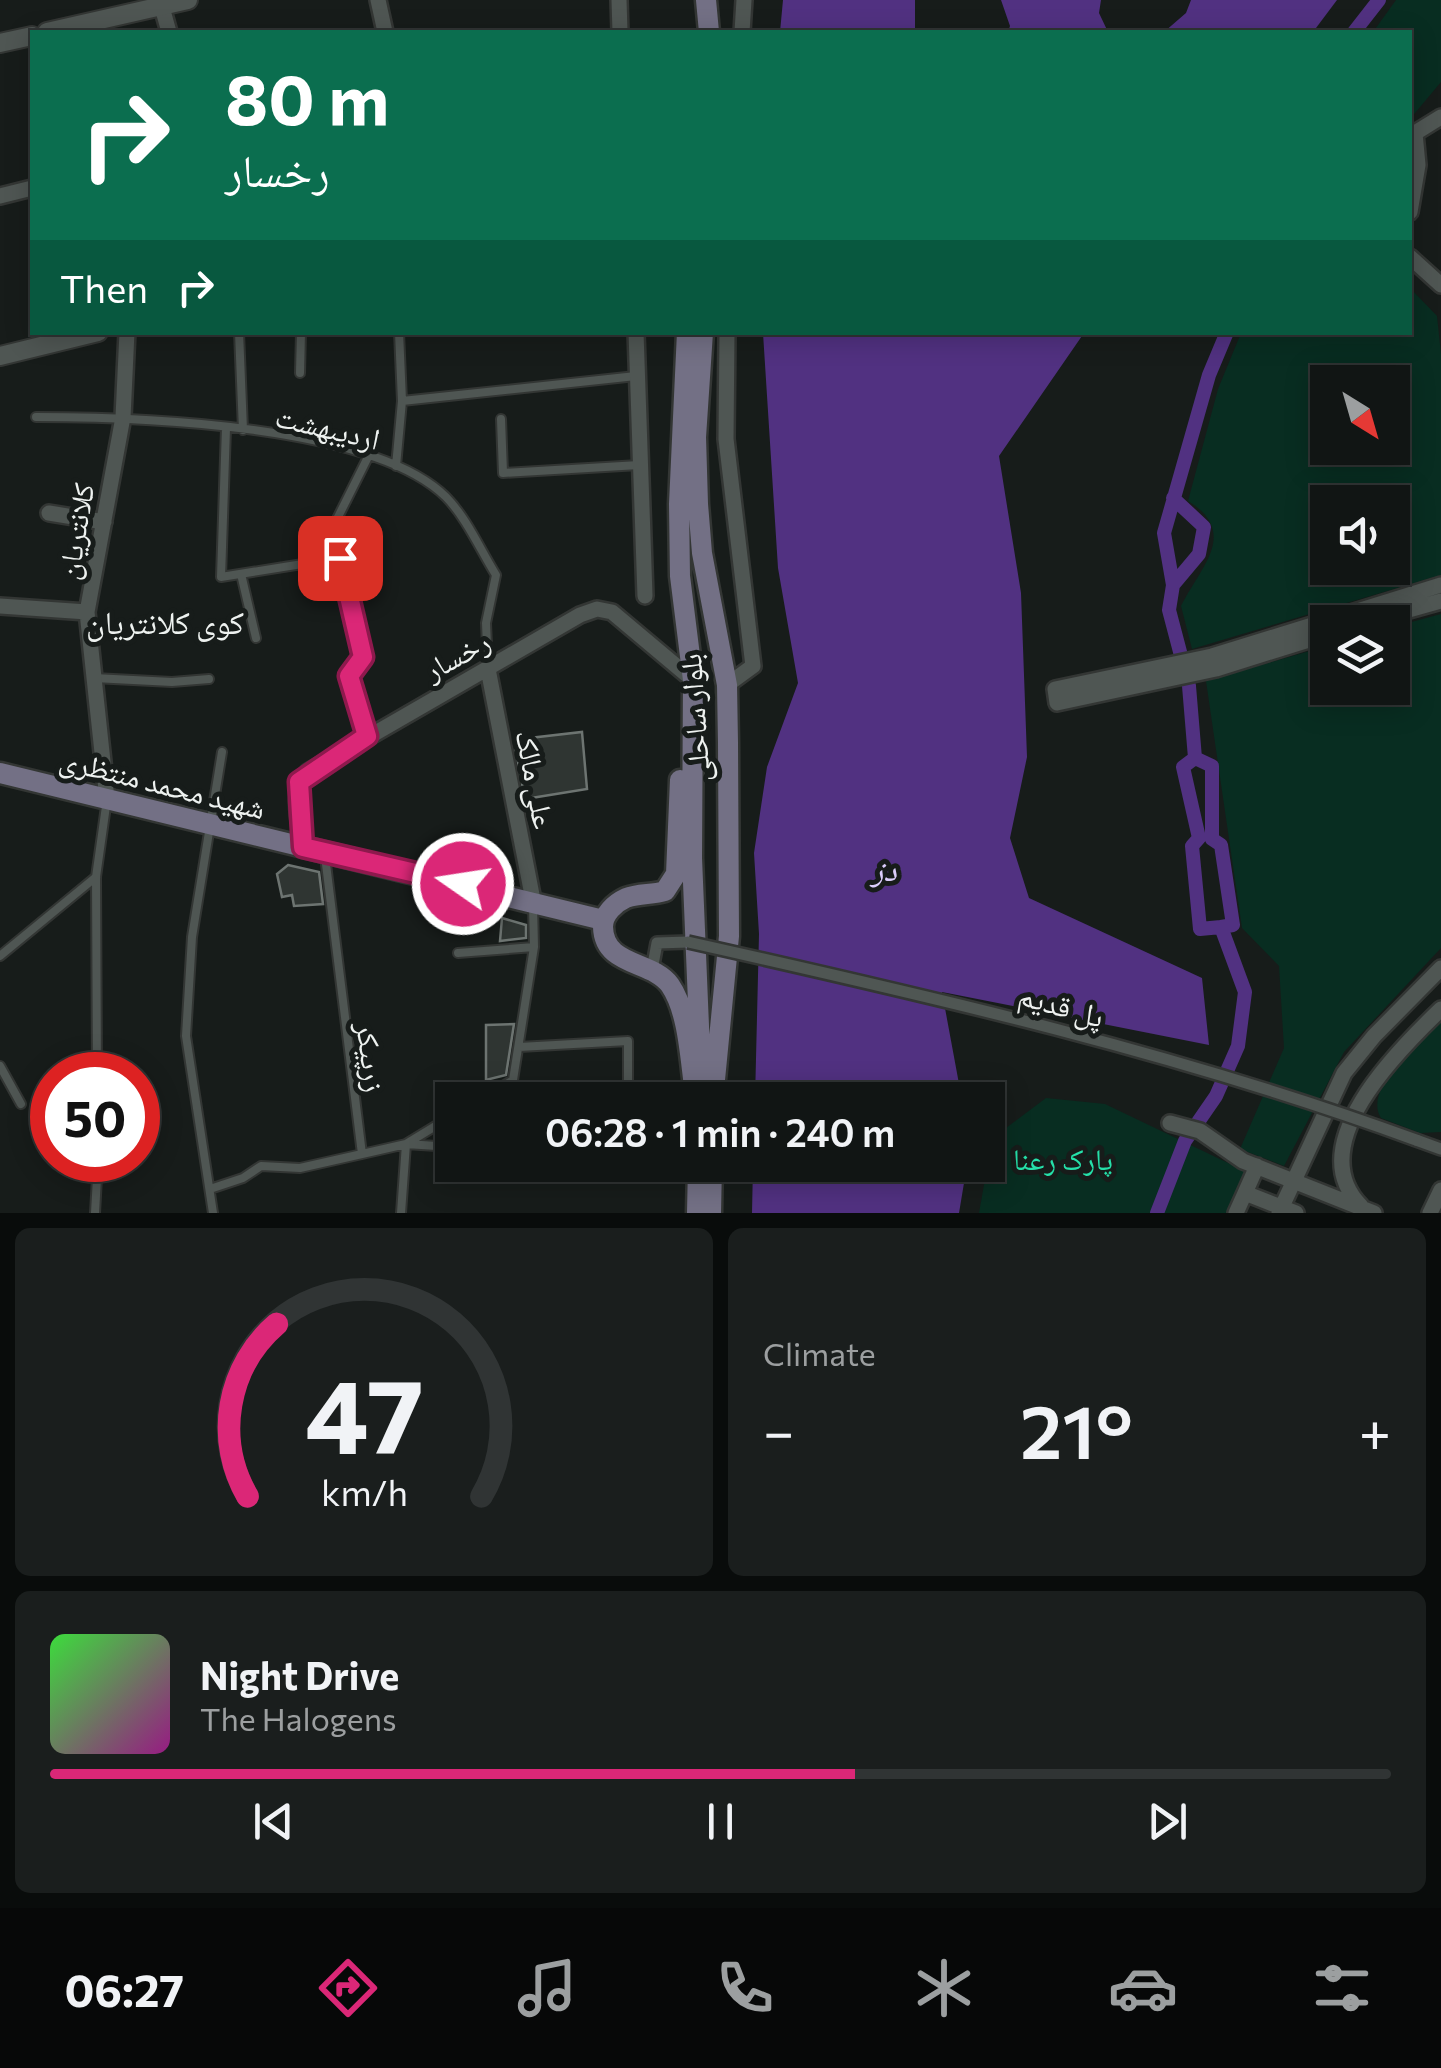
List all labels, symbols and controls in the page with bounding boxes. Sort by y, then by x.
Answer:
text: 80 m [225,54,389,139]
icon: right [60,70,190,200]
text: رخسار [225,141,330,196]
icon: right [168,260,223,315]
text: Then [60,264,148,311]
north arrow [1310,365,1410,465]
map controls [1310,365,1410,705]
street label: اردیبهشت [272,396,384,457]
street label: کلانتریان [47,480,103,583]
button: sound [1310,485,1410,585]
pin [298,516,383,601]
icon: arrive [313,531,368,586]
district label: کوی کلانتریان [86,601,244,642]
button: layers [1310,605,1410,705]
street label: رخسار [416,621,495,688]
street label: بلوار ساحلی [670,652,718,783]
street label: علی مالک [507,727,565,832]
street label: شهید محمد منتظری [56,739,270,827]
position arrow [411,832,515,936]
water label: دز [869,848,898,888]
street label: پل قدیم [1014,974,1109,1038]
street label: زرپیکر [348,1019,396,1094]
speed limit sign: 50 [30,1052,160,1182]
text: 06:28 · 1 min · 240 m [545,1108,895,1155]
park label: پارک رعنا [1013,1139,1113,1178]
text: Climate [763,1333,876,1373]
text: 47 [305,1348,423,1475]
text: 21° [1020,1383,1133,1474]
text: − [763,1396,794,1463]
text: + [1359,1396,1391,1463]
text: km/h [321,1470,407,1513]
text: Night Drive [200,1651,399,1698]
text: The Halogens [200,1698,397,1738]
icon: previous [246,1794,301,1849]
icon: pause [693,1794,748,1849]
icon: next [1140,1794,1195,1849]
icon: directions [313,1953,383,2023]
icon: music [512,1953,582,2023]
icon: phone [710,1953,780,2023]
icon: climate [909,1953,979,2023]
icon: car [1108,1953,1178,2023]
icon: filters [1307,1953,1377,2023]
text: 06:27 [64,1961,184,2016]

